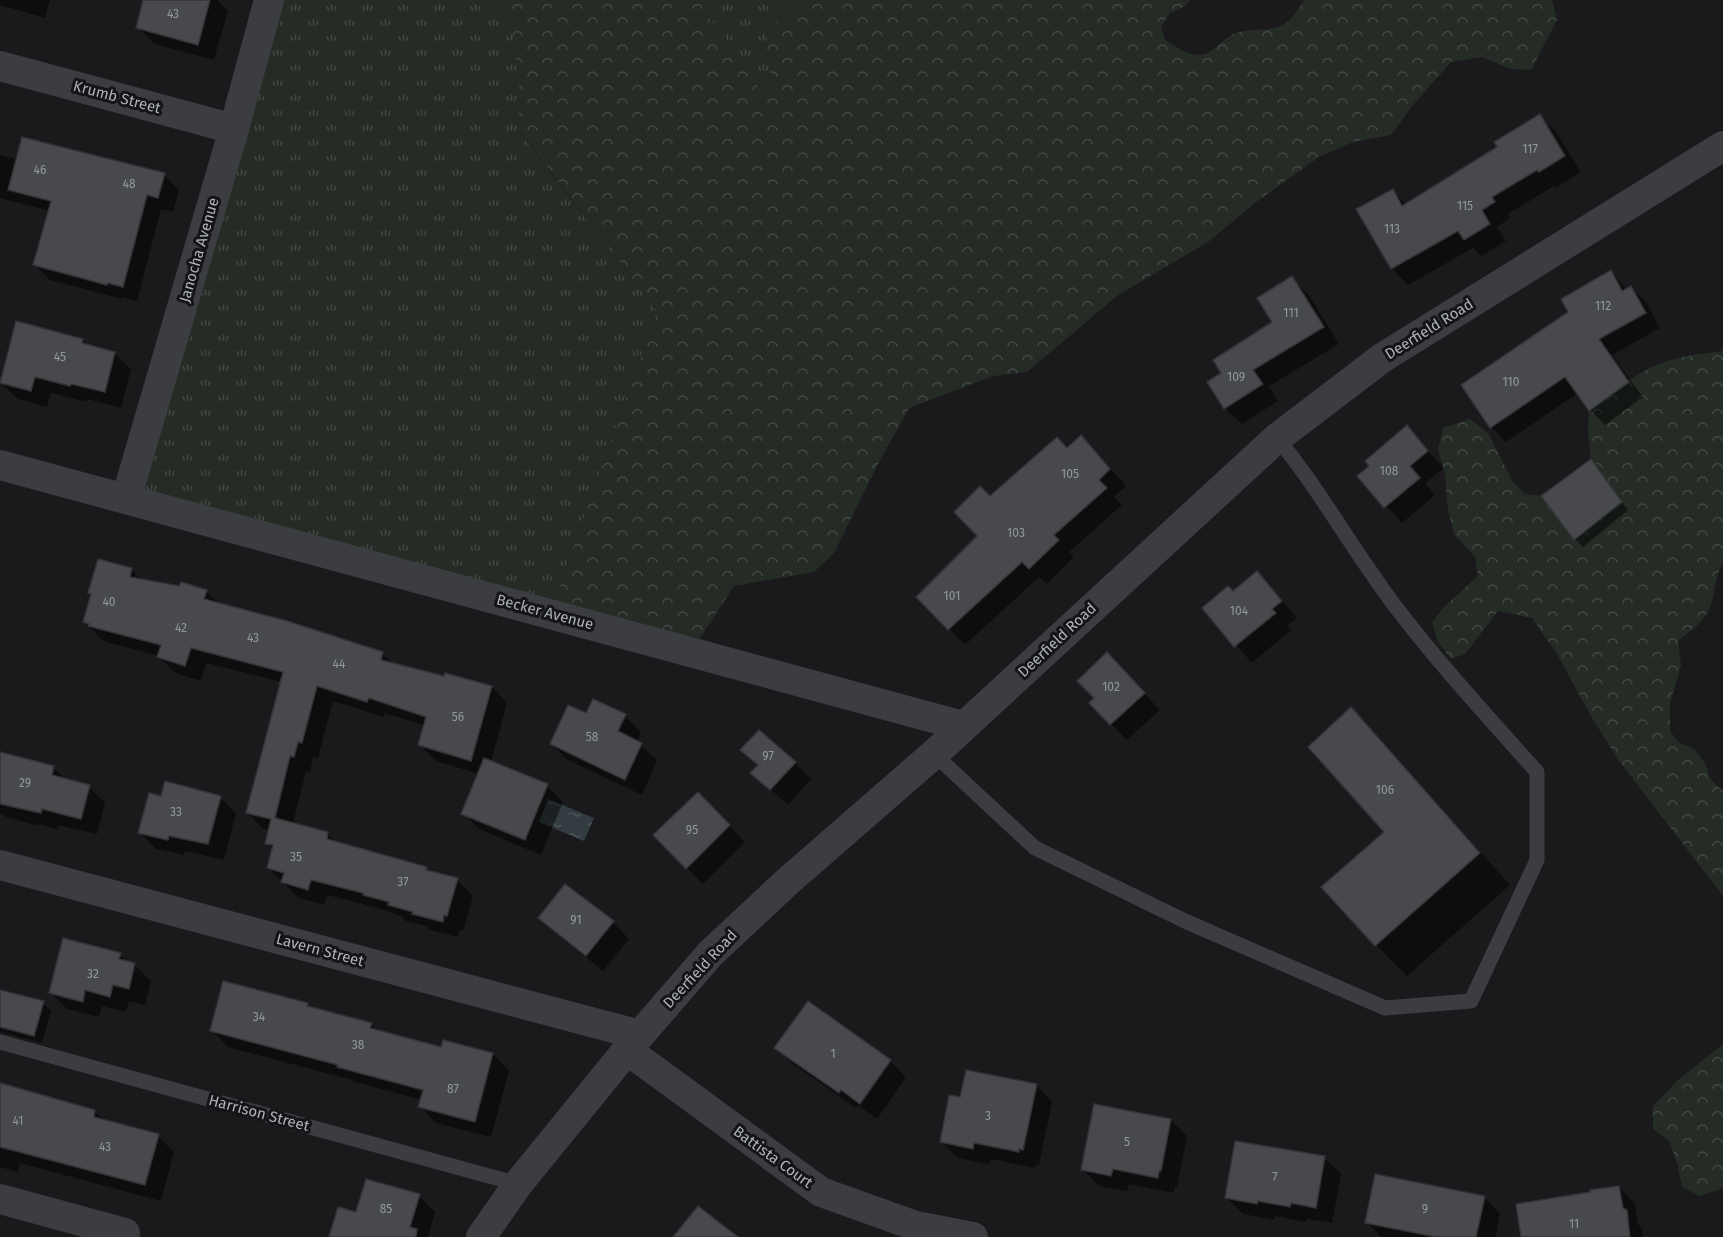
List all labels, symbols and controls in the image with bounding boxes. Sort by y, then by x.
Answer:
house number: 43 [167,7,179,21]
street label: Krumb Street [71,77,163,117]
house number: 117 [1522,142,1538,156]
house number: 46 [34,163,46,177]
house number: 48 [123,177,136,191]
street label: Janocha Avenue [175,196,223,304]
house number: 115 [1457,199,1473,213]
house number: 113 [1384,222,1400,236]
street label: Deerfield Road [1382,295,1476,363]
house number: 112 [1595,299,1611,313]
house number: 111 [1283,306,1299,320]
house number: 45 [54,350,66,364]
house number: 109 [1227,370,1245,384]
house number: 110 [1503,375,1520,389]
house number: 108 [1380,464,1399,478]
house number: 105 [1061,467,1079,481]
house number: 103 [1007,526,1025,540]
house number: 101 [944,589,960,603]
street label: Becker Avenue [494,590,596,634]
house number: 40 [102,595,116,609]
street label: Deerfield Road [1014,599,1100,681]
house number: 104 [1230,604,1249,618]
house number: 42 [175,621,187,635]
house number: 43 [247,631,259,645]
house number: 44 [333,657,346,671]
house number: 102 [1102,680,1120,694]
house number: 56 [452,710,464,724]
house number: 58 [586,730,599,744]
house number: 97 [762,749,774,763]
house number: 29 [19,776,31,790]
house number: 106 [1376,783,1394,797]
house number: 33 [170,805,182,819]
house number: 95 [686,823,698,837]
house number: 35 [290,850,302,864]
house number: 37 [397,875,409,889]
house number: 91 [570,913,582,927]
street label: Deerfield Road [659,926,741,1012]
street label: Lavern Street [274,930,366,970]
house number: 32 [87,967,99,981]
house number: 34 [253,1010,266,1024]
house number: 38 [352,1038,365,1052]
house number: 1 [830,1047,836,1061]
house number: 87 [447,1082,459,1096]
street label: Harrison Street [207,1091,312,1135]
house number: 3 [985,1109,991,1123]
house number: 41 [13,1114,23,1128]
street label: Battista Court [730,1122,817,1192]
house number: 5 [1124,1135,1130,1149]
house number: 43 [99,1140,111,1154]
house number: 7 [1272,1170,1278,1184]
house number: 85 [380,1202,392,1216]
house number: 9 [1422,1202,1428,1216]
house number: 11 [1569,1217,1579,1231]

